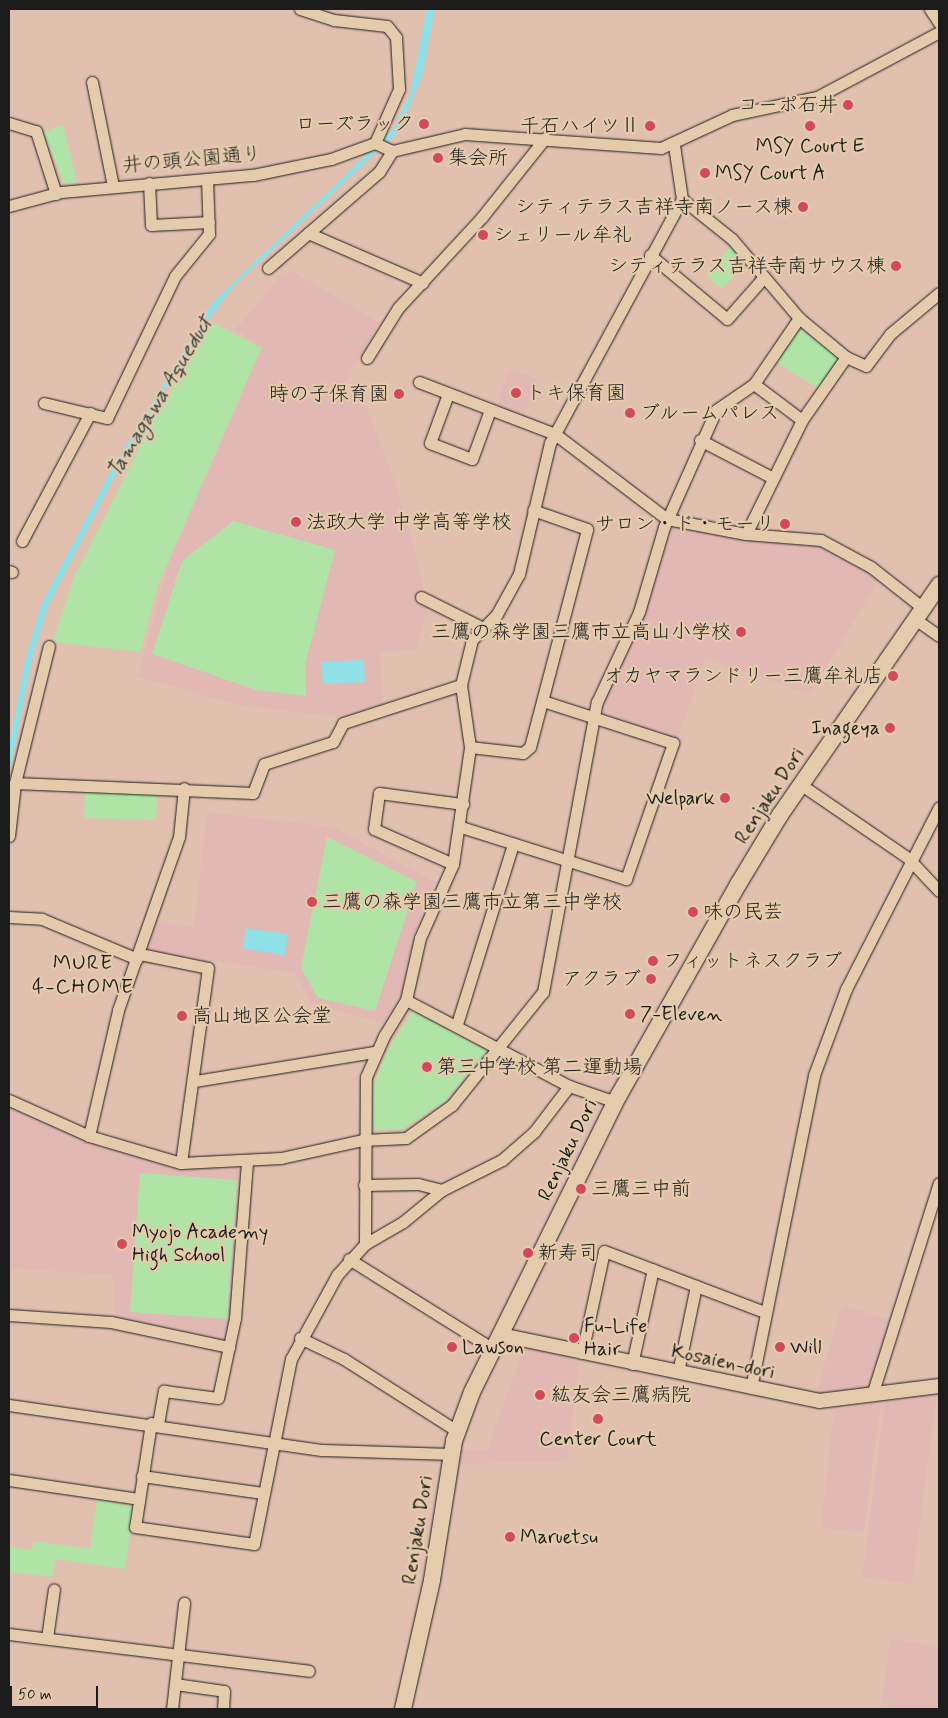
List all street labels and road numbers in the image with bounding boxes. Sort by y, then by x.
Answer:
street label: 井の頭公園通り [121,142,263,178]
street label: Renjaku Dori [730,743,810,849]
street label: Renjaku Dori [533,1095,603,1205]
street label: Kosaien-dori [669,1339,777,1385]
street label: Renjaku Dori [398,1474,438,1586]

